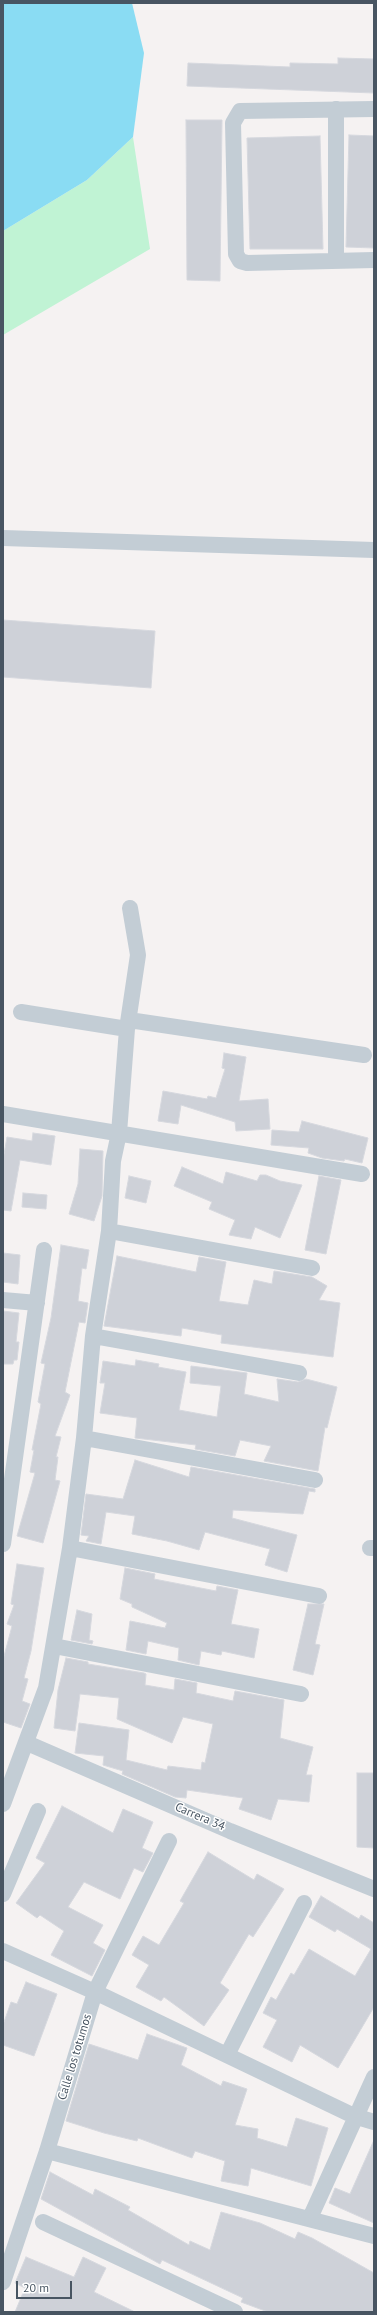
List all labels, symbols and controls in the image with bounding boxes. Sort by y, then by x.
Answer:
street label: Carrera 34 [173,1800,227,1834]
street label: Calle los totumos [55,2012,95,2102]
scale bar [18,2273,74,2299]
text: 20 m [23,2280,49,2295]

